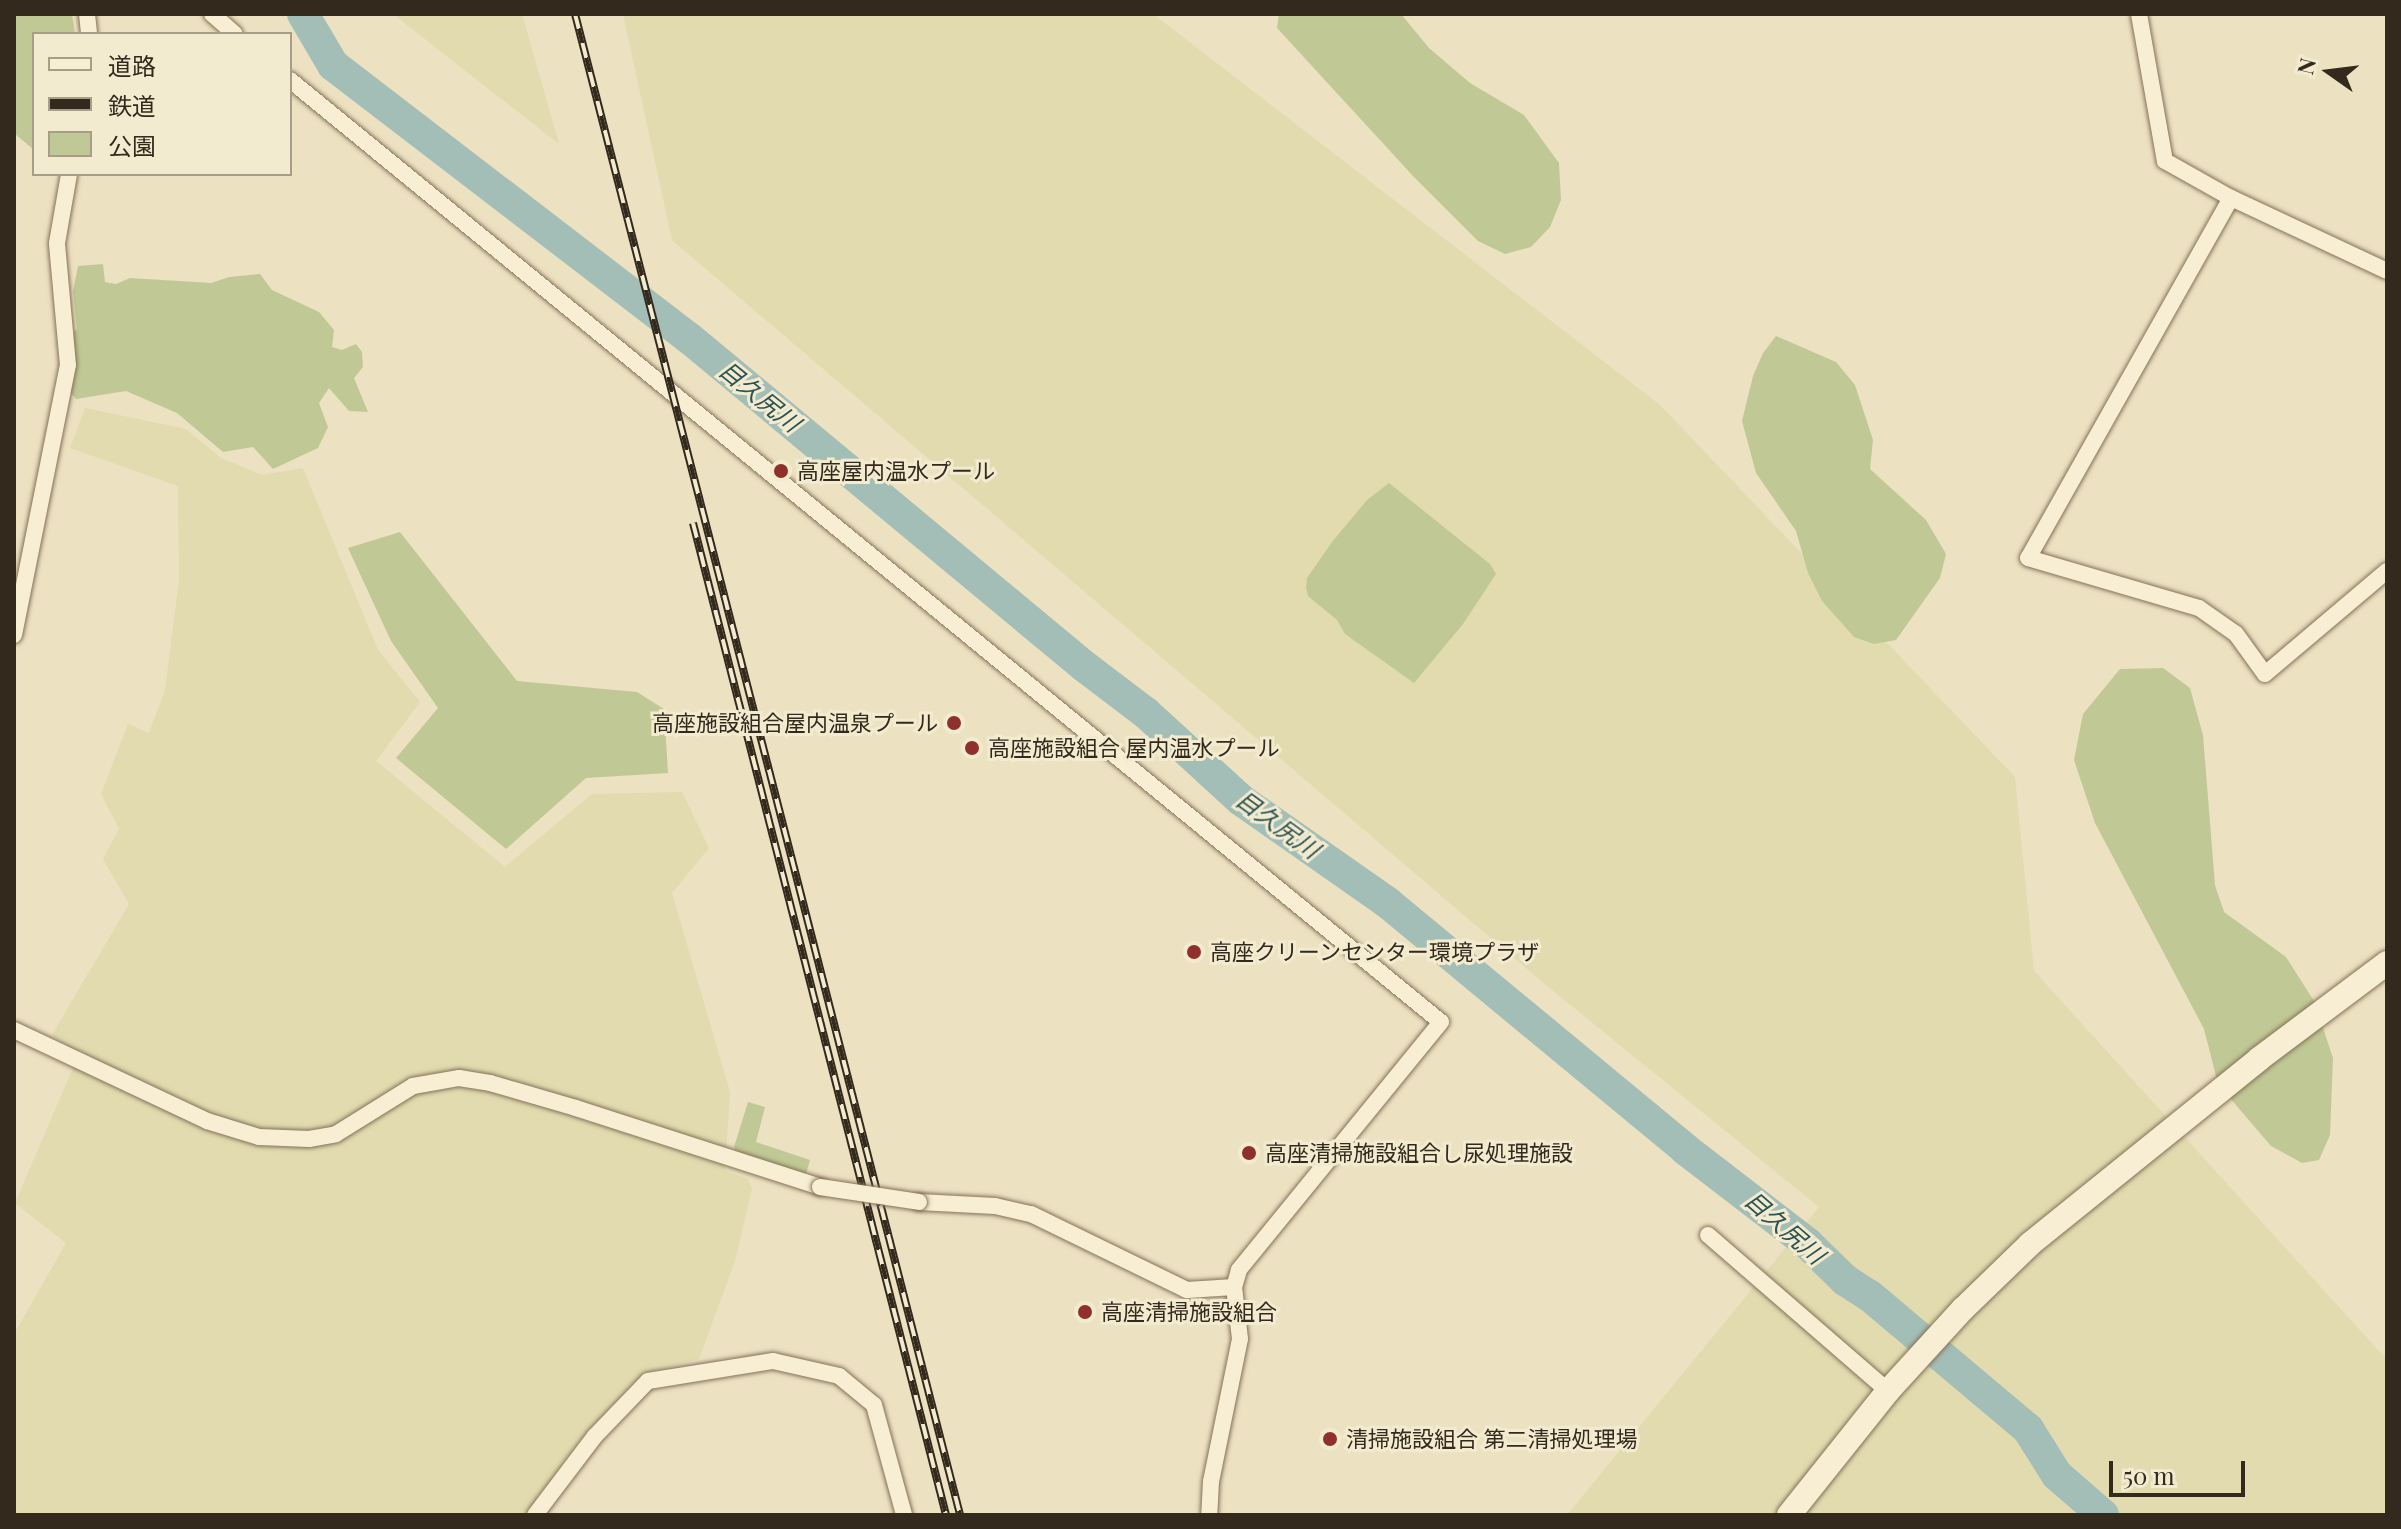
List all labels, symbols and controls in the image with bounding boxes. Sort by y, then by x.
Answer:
legend [32,32,292,176]
north arrow [2289,32,2369,112]
text: 道路 [108,49,156,81]
text: N [2289,55,2322,78]
text: 鉄道 [108,89,156,121]
text: 公園 [108,129,156,161]
water label: 目久尻川 [714,355,806,437]
place label: 高座屋内温水プール [797,458,995,484]
marker: 高座屋内温水プール [772,462,790,480]
place label: 高座施設組合屋内温泉プール [652,710,938,736]
marker: 高座施設組合屋内温泉プール [945,714,963,732]
place label: 高座施設組合 屋内温水プール [988,735,1279,761]
marker: 高座施設組合 屋内温水プール [963,739,981,757]
water label: 目久尻川 [1231,784,1325,864]
place label: 高座クリーンセンター環境プラザ [1210,939,1540,965]
marker: 高座クリーンセンター環境プラザ [1185,943,1203,961]
place label: 高座清掃施設組合し尿処理施設 [1265,1140,1573,1166]
marker: 高座清掃施設組合し尿処理施設 [1240,1144,1258,1162]
water label: 目久尻川 [1739,1185,1831,1269]
place label: 高座清掃施設組合 [1101,1299,1277,1325]
marker: 高座清掃施設組合 [1076,1303,1094,1321]
place label: 清掃施設組合 第二清掃処理場 [1346,1426,1637,1452]
marker: 清掃施設組合 第二清掃処理場 [1321,1430,1339,1448]
scale bar [2113,1445,2249,1495]
text: 50 m [2123,1459,2175,1491]

